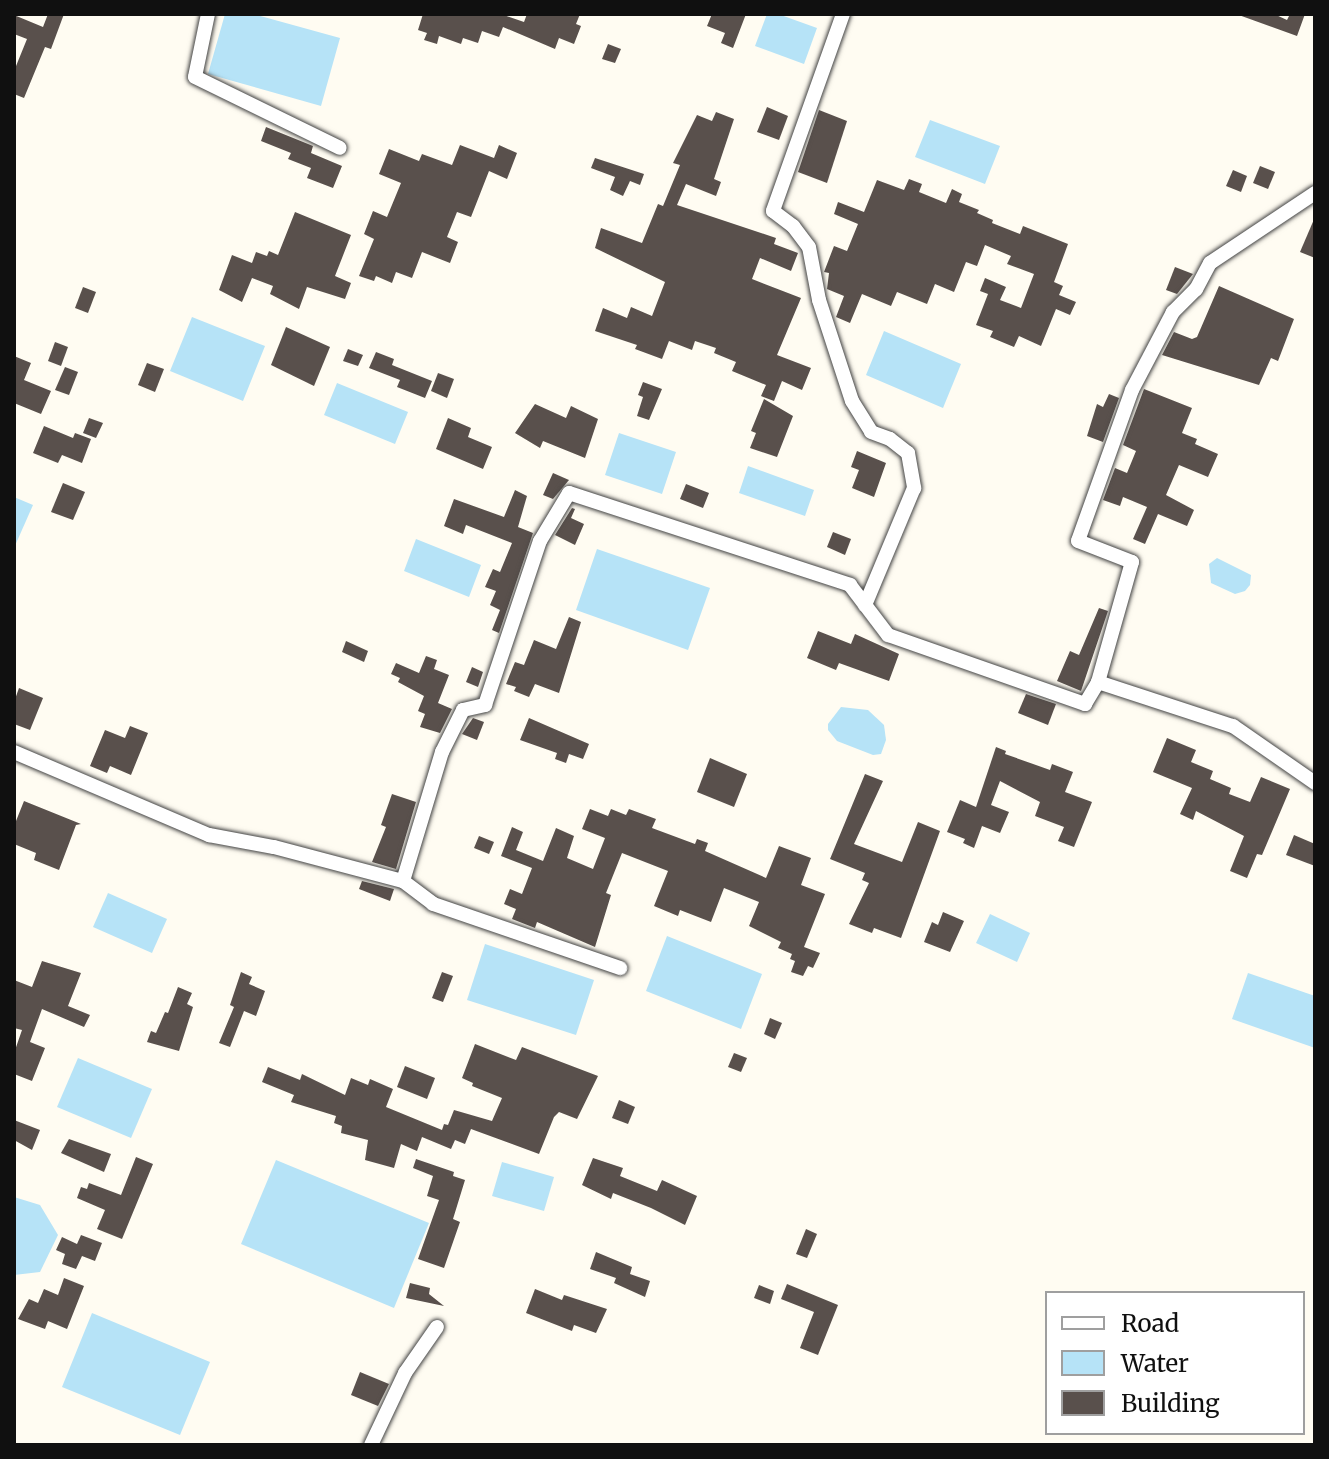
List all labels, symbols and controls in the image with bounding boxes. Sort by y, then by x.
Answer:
legend [1045,1291,1305,1435]
text: Road [1121,1308,1179,1339]
text: Water [1121,1348,1189,1379]
text: Building [1121,1388,1220,1419]

